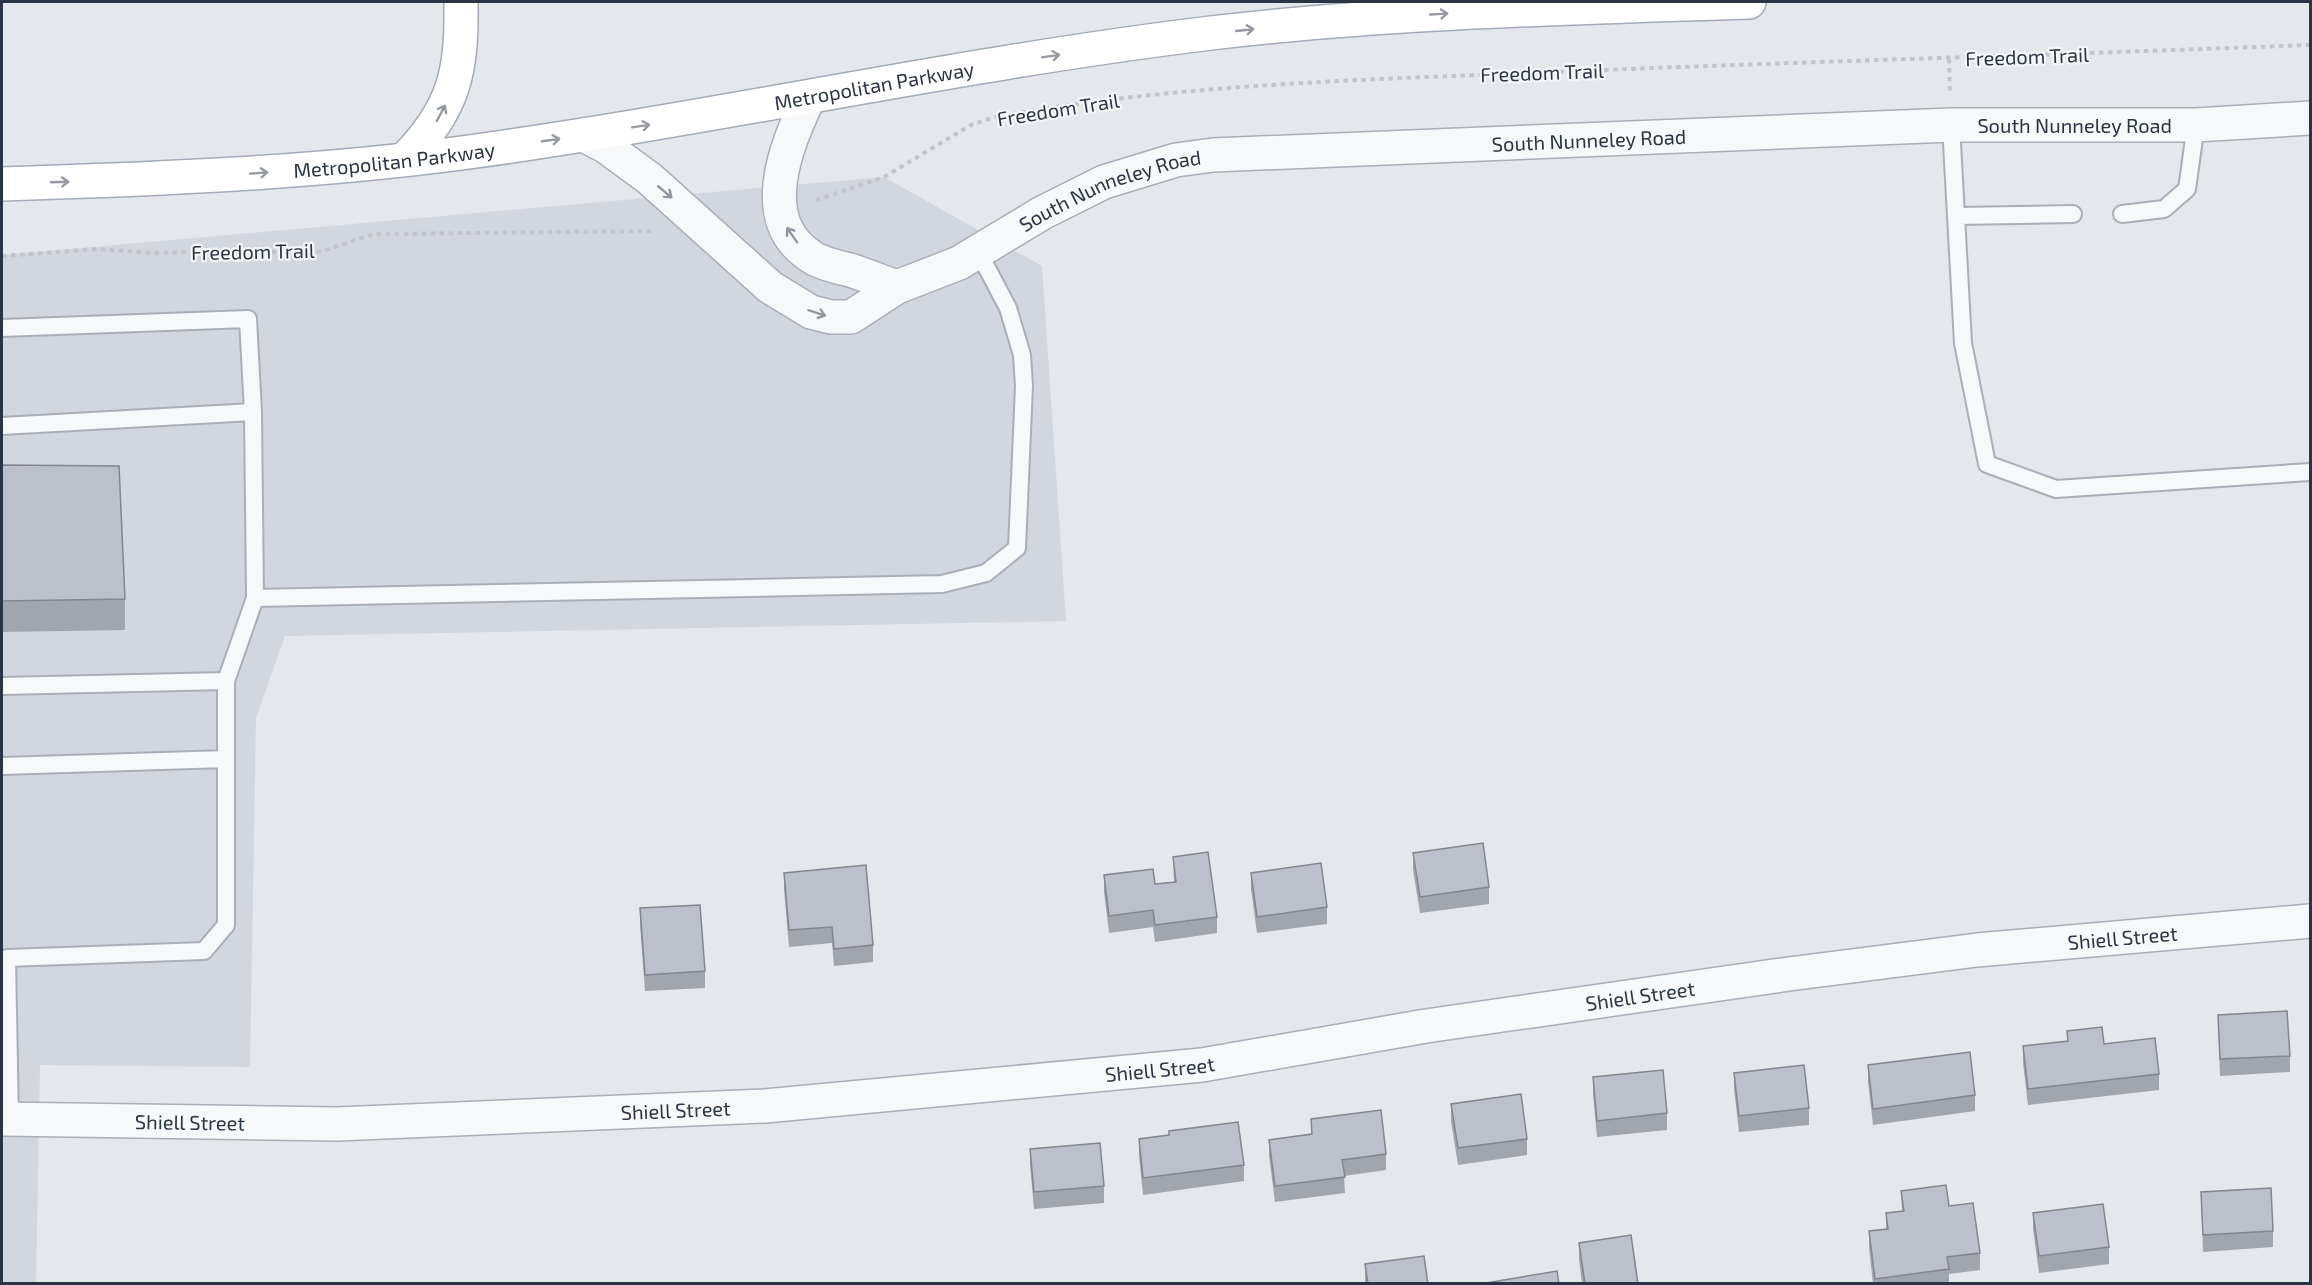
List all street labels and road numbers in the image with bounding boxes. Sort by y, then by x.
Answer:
street label: Freedom Trail [1965,42,2089,70]
street label: Metropolitan Parkway [772,56,976,114]
street label: Freedom Trail [1480,58,1604,86]
street label: Freedom Trail [995,87,1121,131]
street label: South Nunneley Road [1977,113,2172,137]
street label: South Nunneley Road [1491,124,1687,156]
street label: Metropolitan Parkway [292,136,497,182]
street label: South Nunneley Road [1014,145,1202,236]
street label: Freedom Trail [191,238,315,264]
street label: Shiell Street [2067,921,2179,954]
street label: Shiell Street [1584,976,1697,1015]
street label: Shiell Street [1104,1051,1217,1086]
street label: Shiell Street [620,1095,732,1124]
street label: Shiell Street [135,1109,246,1135]

